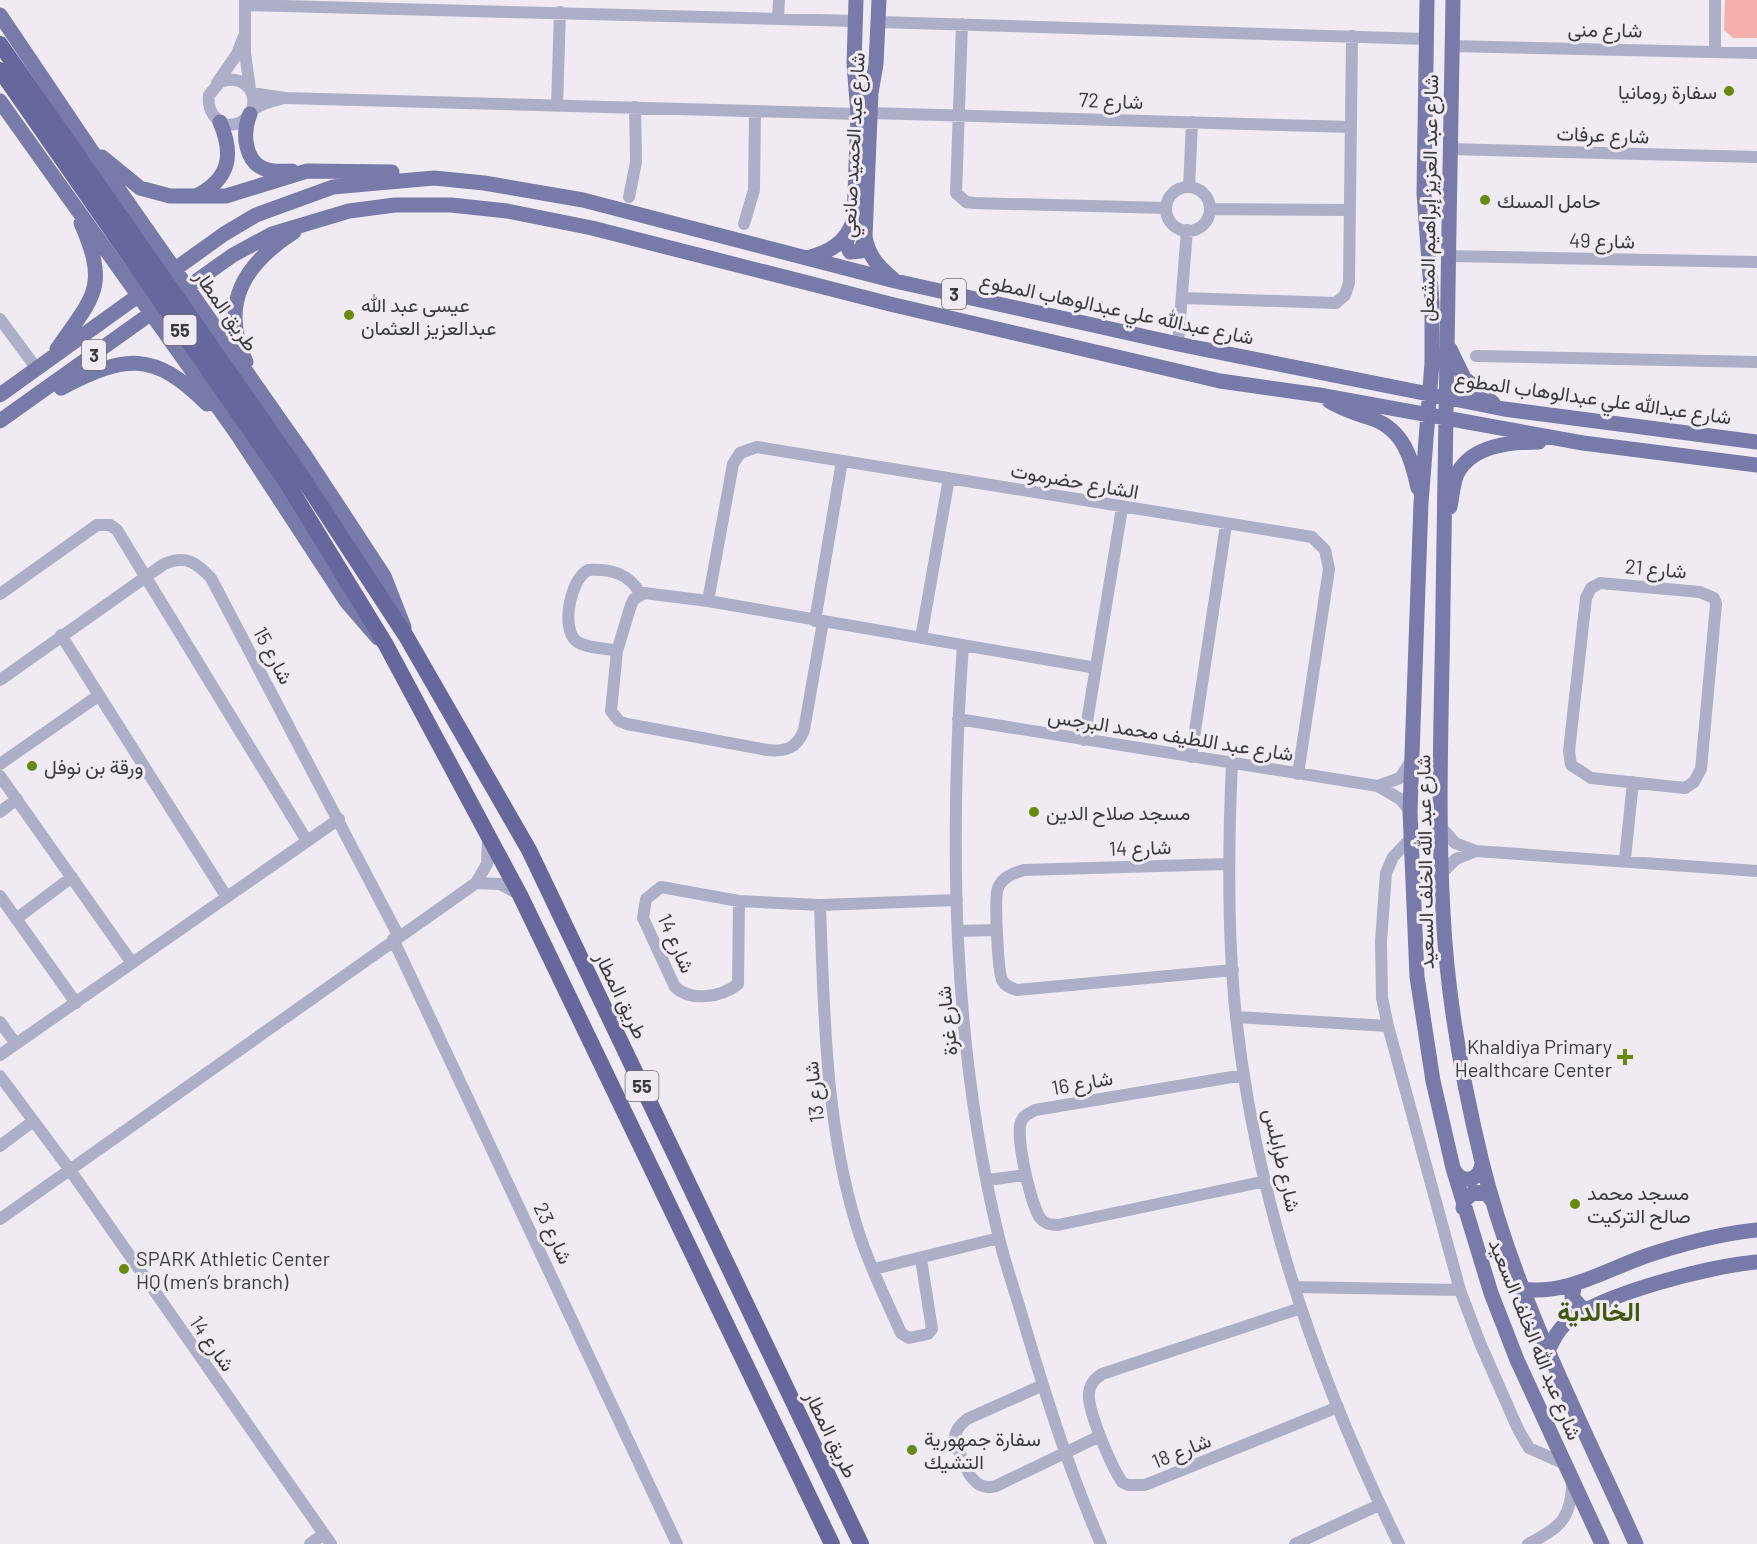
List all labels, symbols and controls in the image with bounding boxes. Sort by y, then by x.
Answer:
street label: شارع منى [1567,16,1643,45]
street label: شارع عبد الحميد صانعي [835,52,875,239]
street label: شارع عبد العزيز إبراهيم المشعل [1414,74,1445,322]
place label: سفارة رومانيا [1618,79,1717,105]
marker: سفارة رومانيا [1722,84,1736,98]
street label: شارع 72 [1078,87,1144,116]
street label: شارع عرفات [1556,120,1650,151]
place label: حامل المسك [1497,188,1601,213]
marker: حامل المسك [1478,193,1492,207]
street label: شارع 49 [1569,227,1635,256]
street label: طريق المطار [188,264,264,356]
street label: شارع عبدالله علي عبدالوهاب المطوع [976,267,1256,355]
road number: 3 [942,279,966,309]
place label: عيسى عبد الله عبدالعزيز العثمان [361,292,496,341]
marker: عيسى عبد الله عبدالعزيز العثمان [342,308,356,322]
road number: 55 [164,315,196,345]
road number: 3 [82,340,106,370]
street label: شارع عبدالله علي عبدالوهاب المطوع [1452,366,1733,434]
street label: الشارع حضرموت [1009,457,1141,506]
street label: شارع 21 [1624,553,1688,586]
street label: شارع 15 [246,622,299,689]
street label: شارع عبد اللطيف محمد البرجس [1046,703,1296,768]
place label: ورقة بن نوفل [44,754,143,780]
street label: شارع عبد الله الخلف السعيد [1410,754,1441,970]
marker: ورقة بن نوفل [25,759,39,773]
place label: مسجد صلاح الدين [1046,800,1190,827]
marker: مسجد صلاح الدين [1027,805,1041,819]
street label: شارع 14 [1108,834,1172,863]
street label: شارع 14 [651,910,701,978]
street label: طريق المطار [588,947,653,1043]
street label: شارع غزة [930,985,965,1057]
place label: Khaldiya Primary Healthcare Center [1455,1034,1612,1081]
marker: Khaldiya Primary Healthcare Center [1616,1048,1634,1066]
street label: شارع 13 [798,1060,831,1124]
street label: شارع 16 [1050,1065,1115,1102]
road number: 55 [626,1071,658,1101]
street label: شارع طرابلس [1257,1106,1307,1215]
place label: مسجد محمد صالح التركيت [1587,1180,1691,1230]
marker: مسجد محمد صالح التركيت [1568,1197,1582,1211]
street label: شارع 23 [527,1198,579,1269]
street label: شارع عبد الله الخلف السعيد [1482,1235,1587,1444]
place label: SPARK Athletic Center HQ (men’s branch) [136,1246,330,1293]
marker: SPARK Athletic Center HQ (men’s branch) [117,1262,131,1276]
district label: الخالدية [1557,1295,1641,1327]
street label: شارع 14 [183,1311,241,1377]
street label: طريق المطار [798,1386,863,1482]
place label: سفارة جمهورية التشيك [924,1426,1041,1474]
street label: شارع 18 [1148,1427,1215,1475]
marker: سفارة جمهورية التشيك [905,1443,919,1457]

